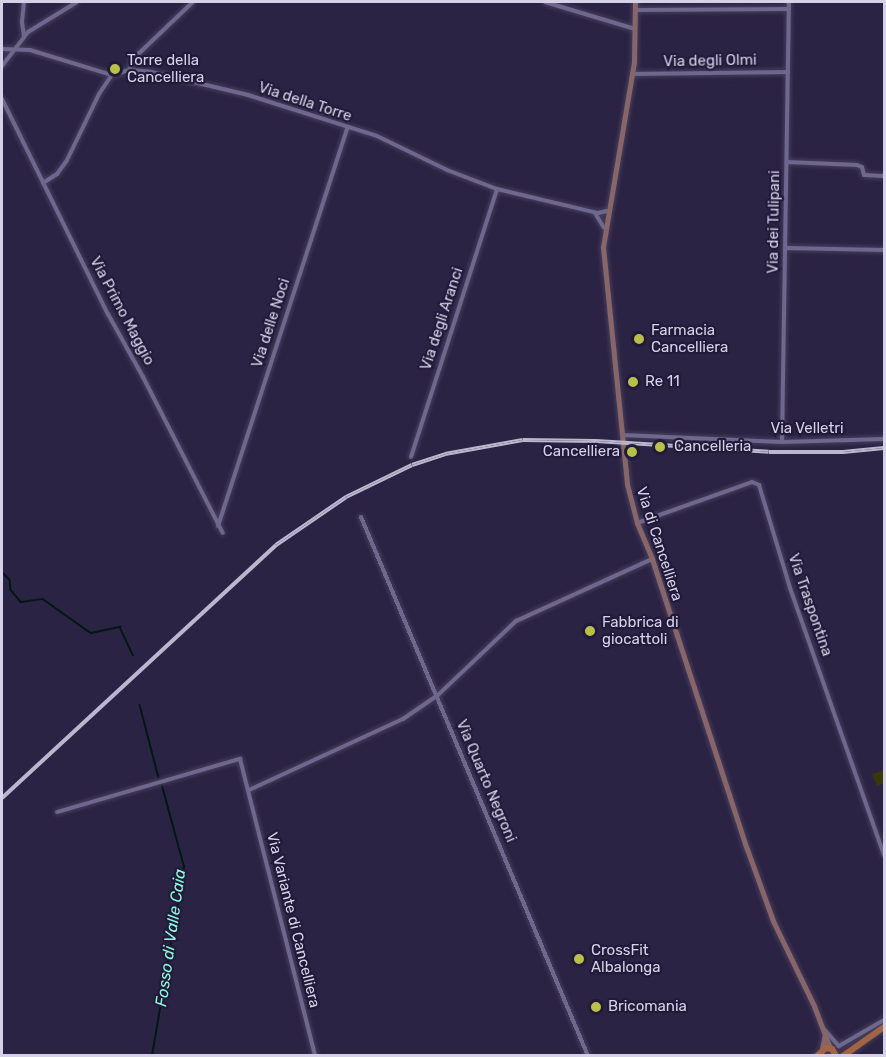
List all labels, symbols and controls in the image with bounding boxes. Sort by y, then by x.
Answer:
place label: Torre della Cancelliera [127,51,204,86]
street label: Via degli Olmi [663,51,757,71]
marker: Torre della Cancelliera [108,62,122,76]
street label: Via della Torre [256,78,354,126]
street label: Via dei Tulipani [764,170,784,274]
street label: Via Primo Maggio [86,254,158,368]
street label: Via degli Aranci [417,265,467,373]
street label: Via delle Noci [248,276,294,370]
place label: Farmacia Cancelliera [651,321,728,356]
marker: Farmacia Cancelliera [632,332,646,346]
place label: Re 11 [645,373,680,391]
marker: Re 11 [626,375,640,389]
street label: Via Velletri [770,420,844,438]
marker: Cancelleria [651,438,669,456]
place label: Cancelleria [674,438,751,456]
place label: Cancelliera [543,443,620,461]
marker: Cancelliera [625,445,639,459]
street label: Via di Cancelliera [632,485,686,603]
street label: Via Traspontina [784,551,836,659]
place label: Fabbrica di giocattoli [602,613,679,648]
marker: Fabbrica di giocattoli [583,624,597,638]
street label: Via Quarto Negroni [452,717,520,845]
street label: Via Variante di Cancelliera [262,830,324,1010]
water label: Fosso di Valle Caia [152,868,190,1008]
place label: CrossFit Albalonga [591,941,660,976]
marker: CrossFit Albalonga [572,952,586,966]
place label: Bricomania [608,998,687,1016]
marker: Bricomania [589,1000,603,1014]

